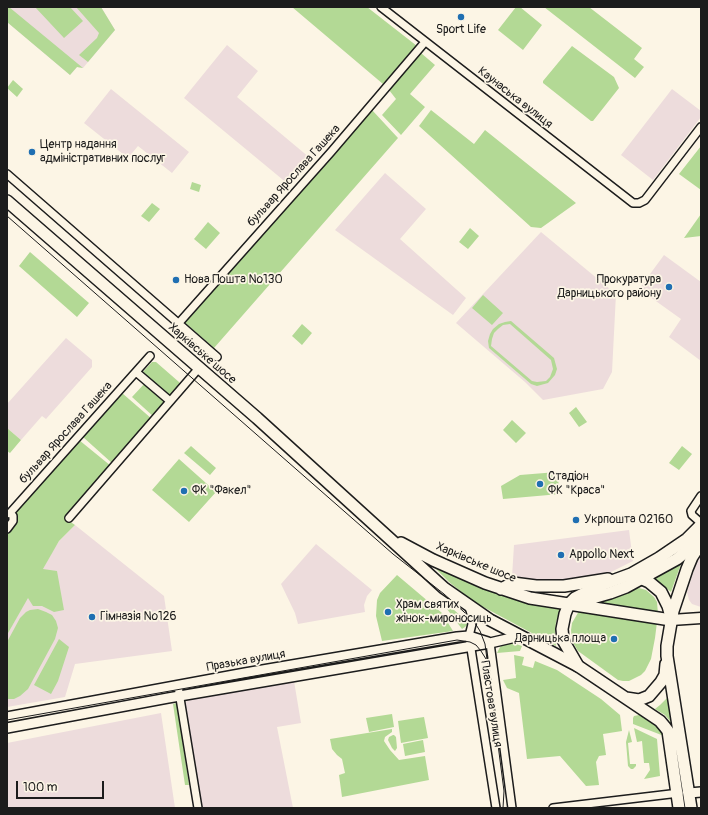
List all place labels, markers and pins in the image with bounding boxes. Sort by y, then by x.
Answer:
marker: Sport Life [456,12,466,22]
place label: Sport Life [436,23,486,37]
place label: Центр надання адміністративних послуг [40,138,165,166]
marker: Центр надання адміністративних послуг [27,147,37,157]
place label: Нова Пошта №130 [184,273,283,287]
place label: Прокуратура Дарницького району [558,273,661,301]
marker: Нова Пошта №130 [171,275,181,285]
marker: Прокуратура Дарницького району [664,282,674,292]
place label: Стадіон ФК "Краса" [548,470,605,498]
marker: Стадіон ФК "Краса" [535,479,545,489]
place label: ФК "Факел" [192,484,251,498]
marker: ФК "Факел" [179,486,189,496]
place label: Укрпошта 02160 [584,513,673,527]
marker: Укрпошта 02160 [571,515,581,525]
place label: Appollo Next [569,548,634,562]
marker: Appollo Next [556,550,566,560]
place label: Храм святих жінок-мироносиць [396,598,492,626]
marker: Храм святих жінок-мироносиць [383,607,393,617]
place label: Гімназія №126 [100,610,176,624]
marker: Гімназія №126 [87,612,97,622]
place label: Дарницька площа [515,632,606,646]
marker: Дарницька площа [609,634,619,644]

